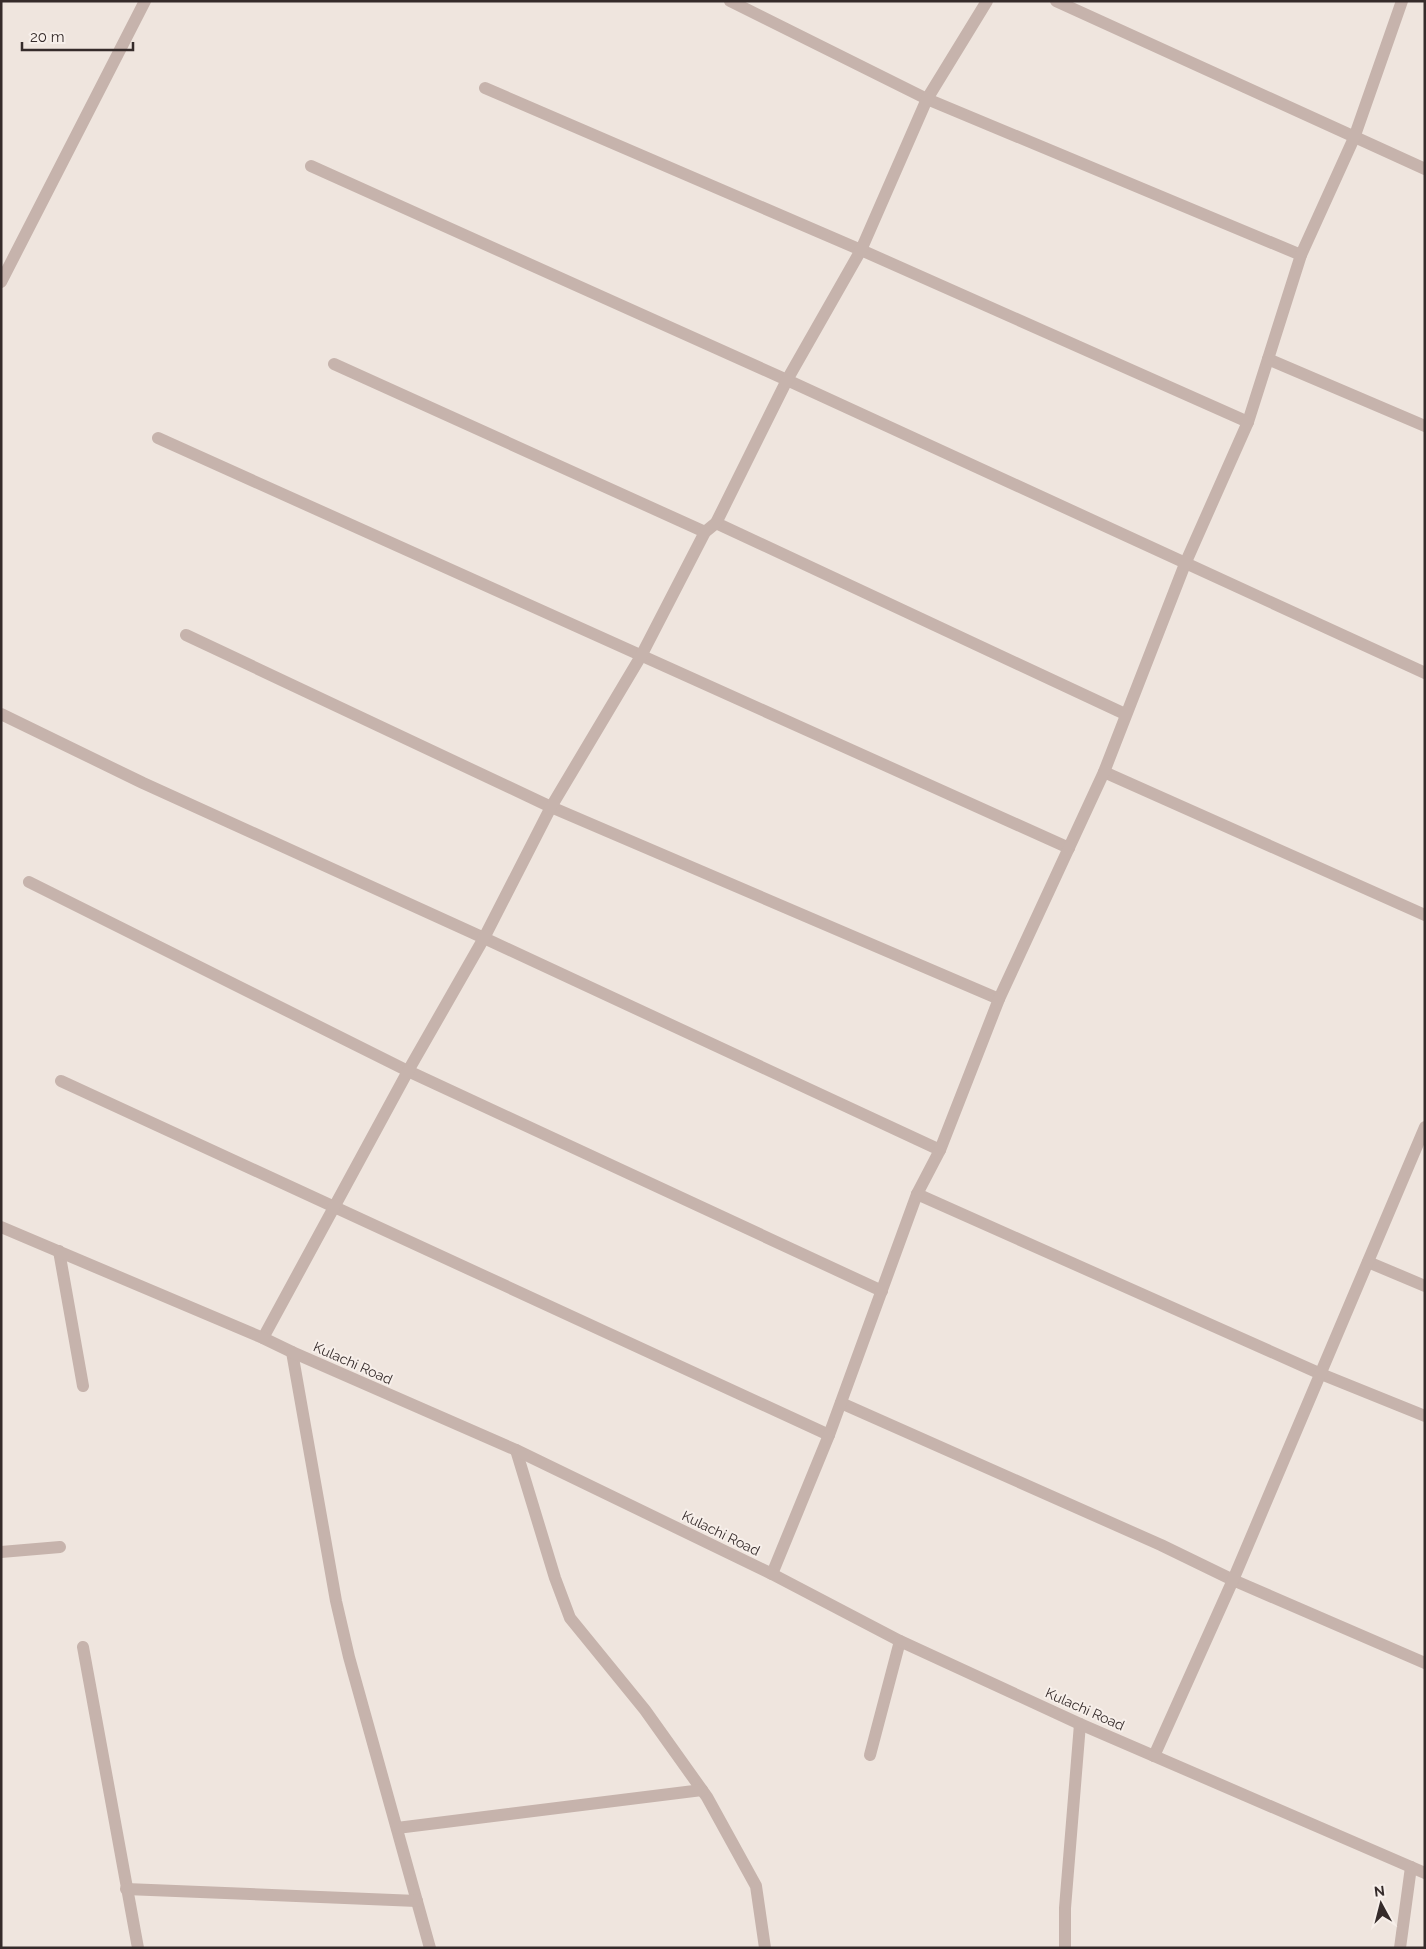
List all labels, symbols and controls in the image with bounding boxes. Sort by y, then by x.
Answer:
scale bar [22,20,134,52]
text: 20 m [30,28,65,46]
street label: Kulachi Road [311,1338,395,1388]
street label: Kulachi Road [679,1507,763,1559]
street label: Kulachi Road [1043,1684,1127,1734]
north arrow [1356,1879,1406,1929]
text: N [1373,1883,1386,1900]

